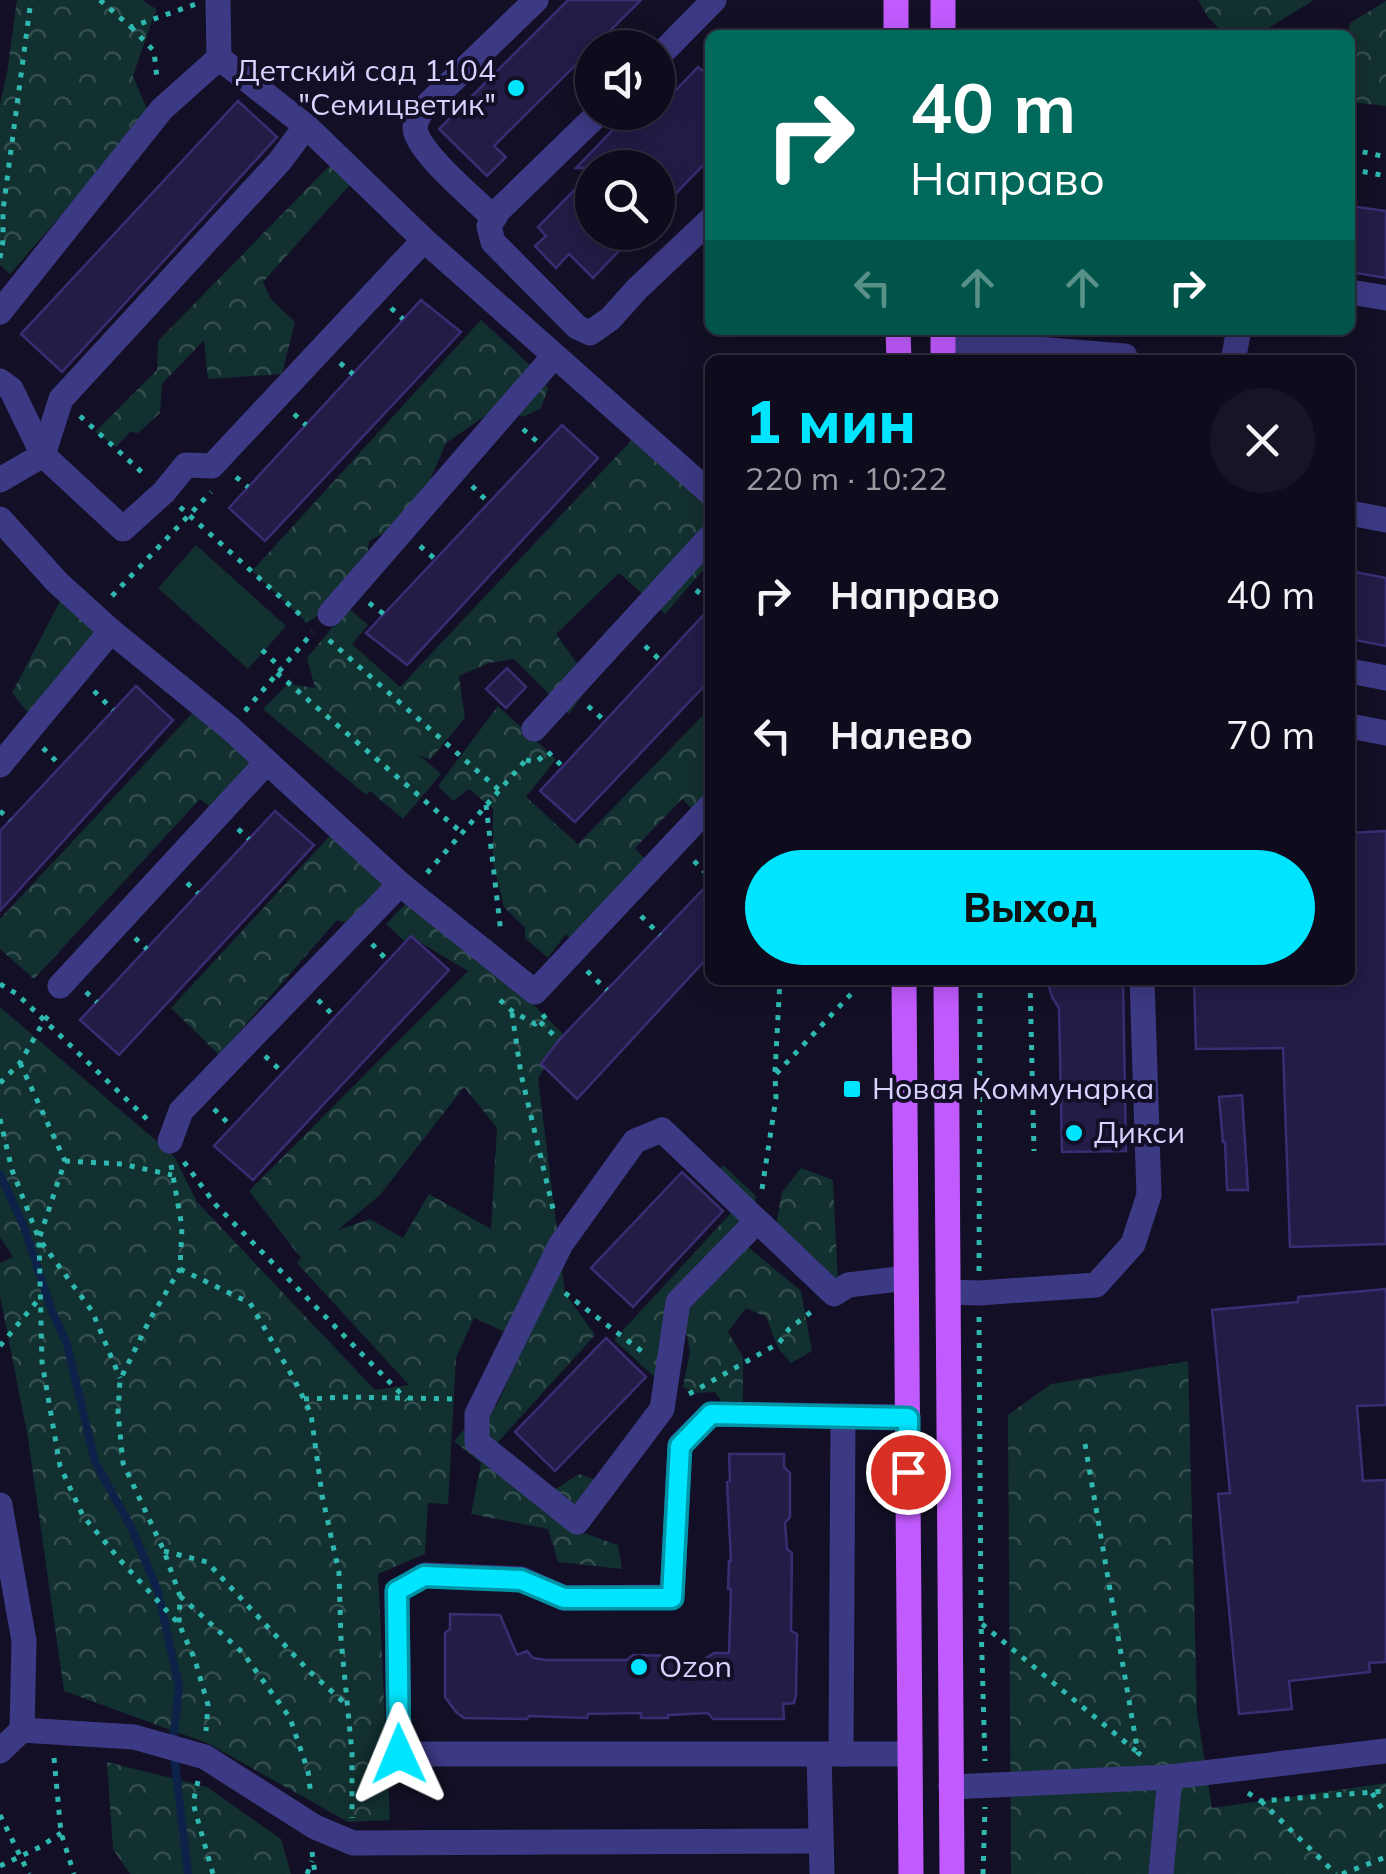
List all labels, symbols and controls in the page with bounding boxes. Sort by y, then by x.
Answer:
map controls [575,30,675,250]
button: sound [575,30,675,130]
place label: Детский сад 1104 "Семицветик" [235,51,496,123]
text: 40 m [910,63,1076,151]
icon: right [745,70,875,200]
marker: Детский сад 1104 "Семицветик" [505,77,527,99]
button: search [575,150,675,250]
text: Направо [910,150,1105,206]
icon: left [845,260,900,315]
icon: ahead [950,260,1005,315]
icon: ahead [1055,260,1110,315]
icon: right [1160,260,1215,315]
text: 1 мин [745,383,916,458]
button: close [1210,388,1315,493]
text: 220 m · 10:22 [745,458,947,498]
icon: right [745,568,800,623]
text: Направо [830,571,1000,619]
text: 40 m [1226,571,1315,619]
icon: left [745,708,800,763]
text: Налево [830,711,973,759]
text: 70 m [1226,711,1315,759]
button: Выход [745,850,1315,965]
place label: Новая Коммунарка [872,1069,1154,1107]
marker: Новая Коммунарка [841,1078,863,1100]
place label: Дикси [1094,1113,1185,1151]
marker: Дикси [1063,1122,1085,1144]
pin [866,1430,951,1515]
icon: arrive [881,1445,936,1500]
place label: Ozon [659,1647,732,1685]
marker: Ozon [628,1656,650,1678]
position arrow [347,1702,451,1806]

